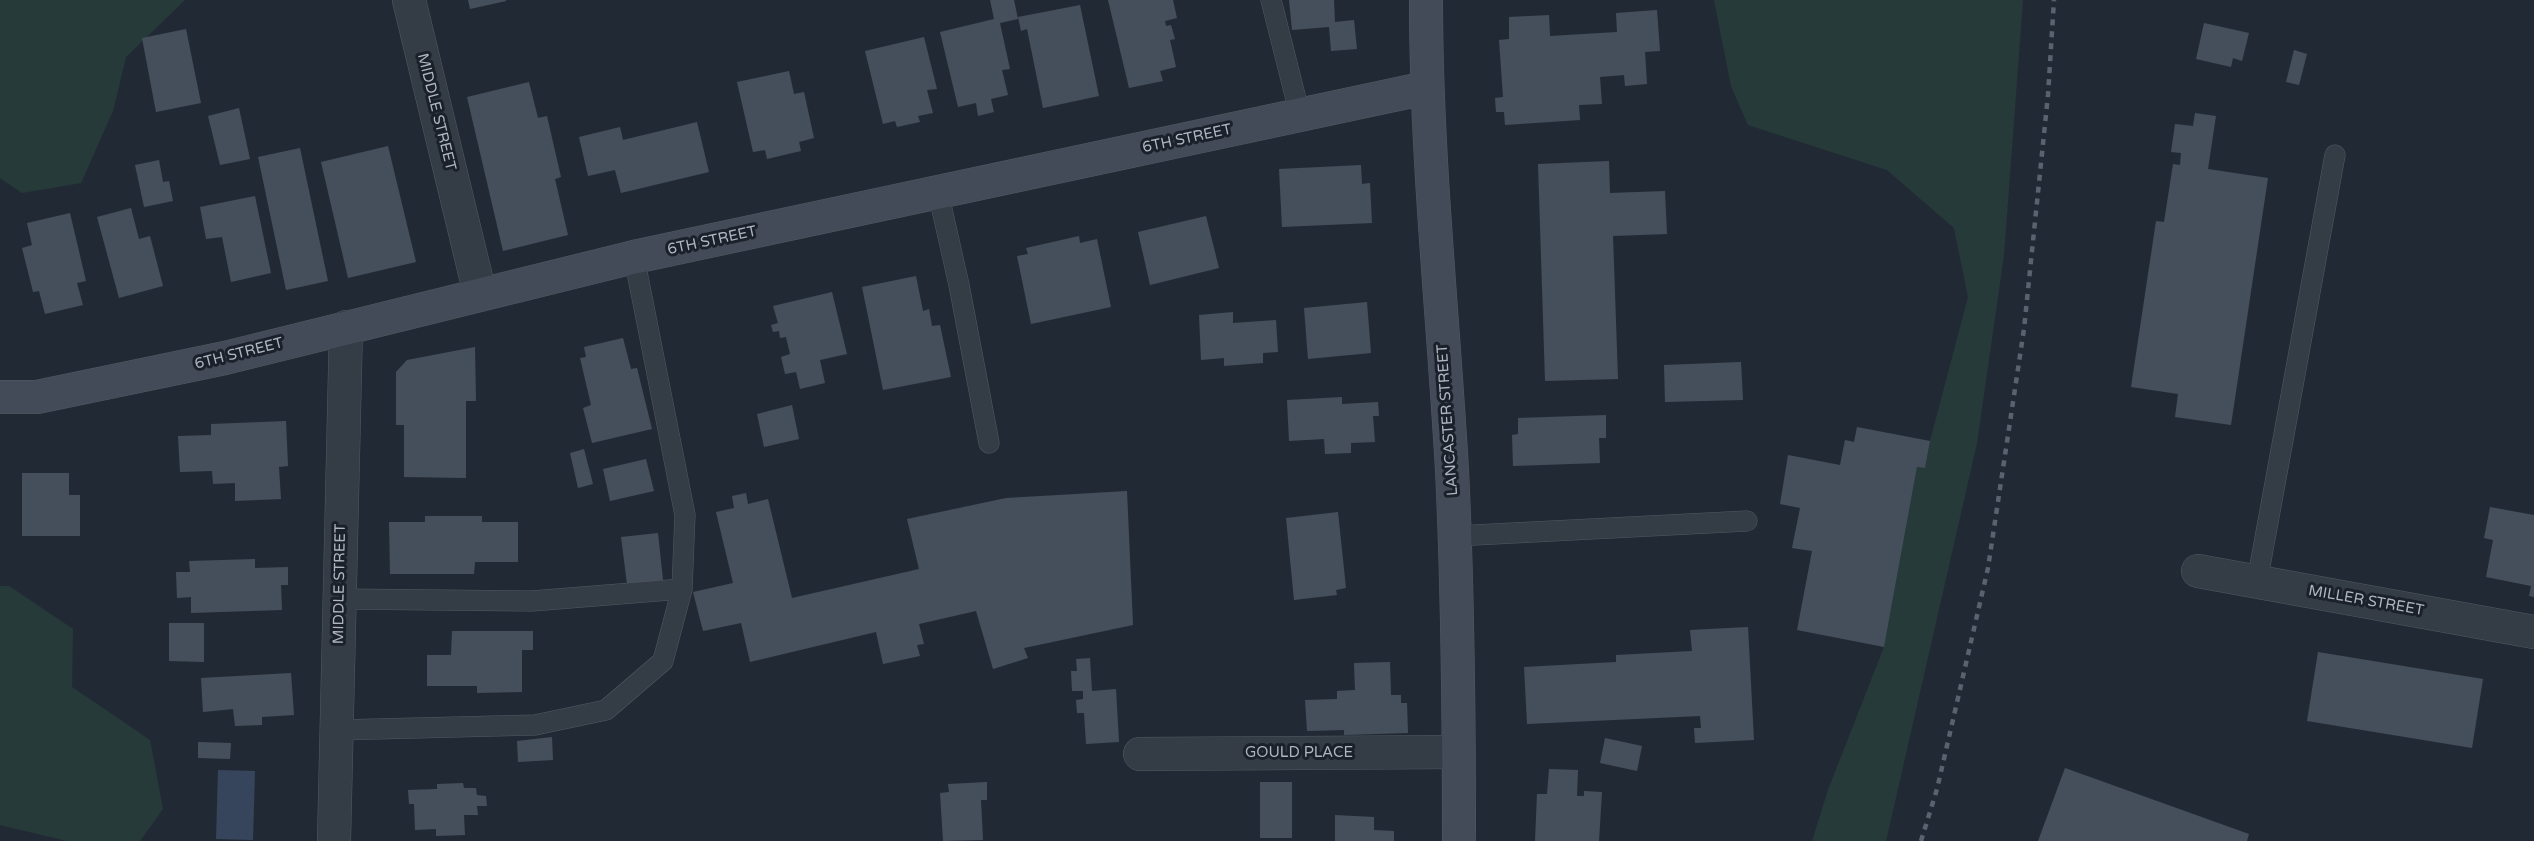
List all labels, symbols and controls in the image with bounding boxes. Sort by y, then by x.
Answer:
street label: MIDDLE STREET [413,52,459,172]
street label: 6TH STREET [1141,121,1233,157]
street label: 6TH STREET [666,223,758,259]
street label: 6TH STREET [193,334,285,374]
street label: LANCASTER STREET [1434,344,1462,496]
street label: MIDDLE STREET [330,524,350,644]
street label: MILLER STREET [2307,582,2425,620]
street label: GOULD PLACE [1245,744,1353,762]

